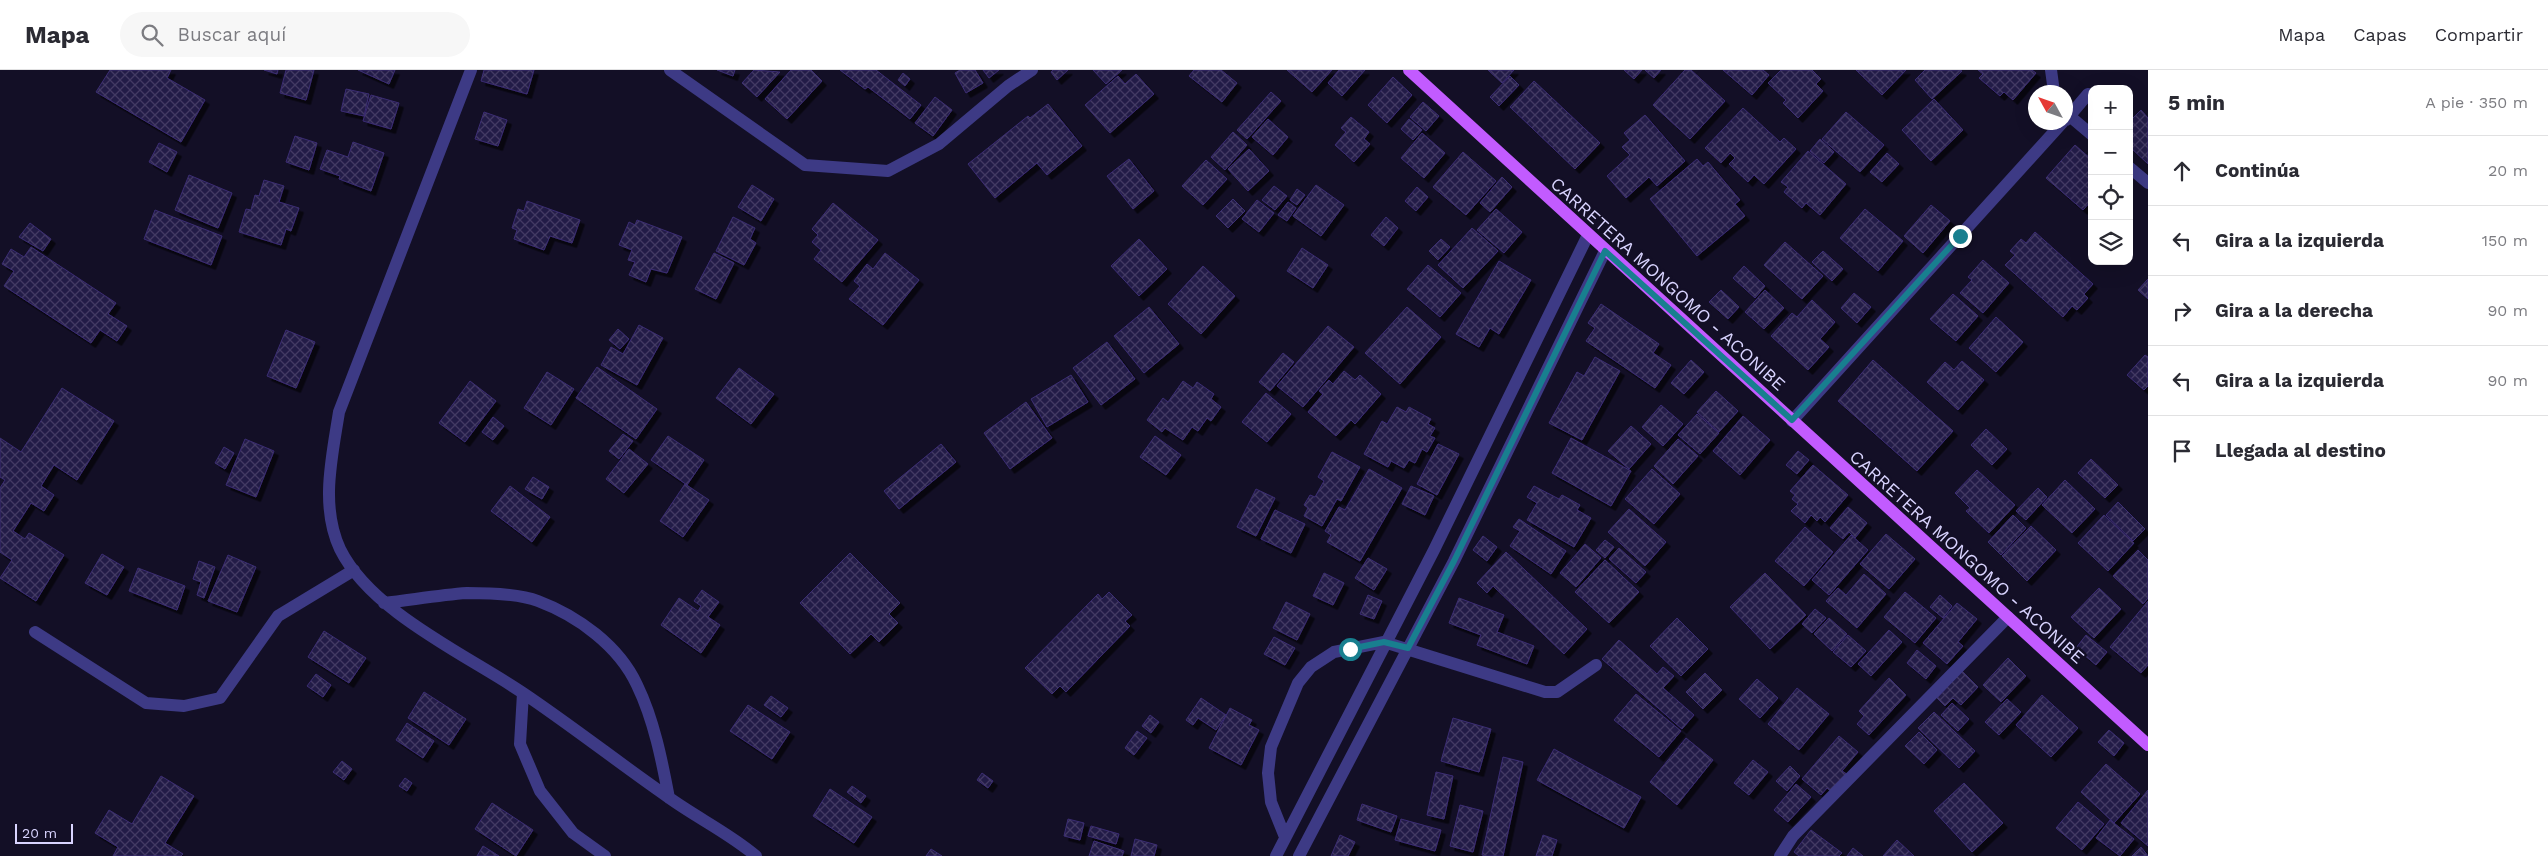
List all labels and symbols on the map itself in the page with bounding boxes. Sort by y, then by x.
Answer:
north arrow [2028,85,2073,130]
street label: CARRETERA MONGOMO - ACONIBE [1547,173,1790,395]
route end [1949,225,1972,248]
street label: CARRETERA MONGOMO - ACONIBE [1846,446,2089,668]
route start [1339,638,1362,661]
scale bar [15,821,72,844]

